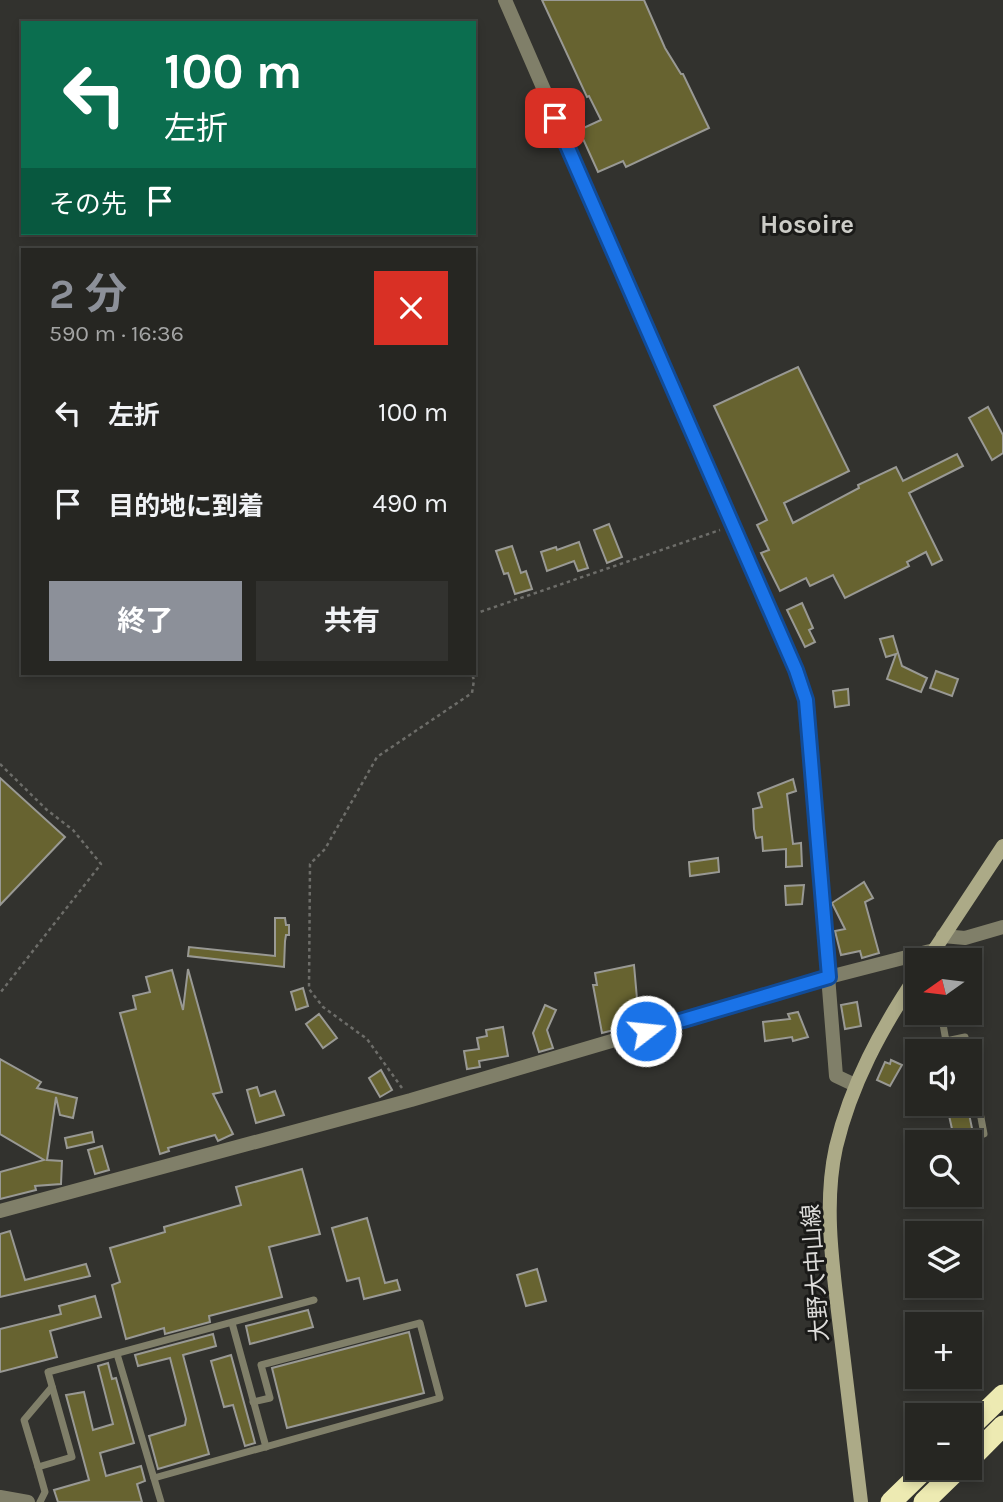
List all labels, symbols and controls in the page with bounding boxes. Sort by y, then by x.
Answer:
text: 100 m [164,43,302,100]
icon: left [49,49,140,140]
pin [525,88,585,148]
icon: arrive [536,99,574,137]
text: 左折 [164,110,228,147]
icon: arrive [141,182,179,220]
text: その先 [49,189,127,220]
district label: Hosoire [760,209,854,240]
text: 2 分 [49,269,127,319]
button: close [374,271,448,345]
text: 590 m · 16:36 [49,320,184,347]
icon: left [49,394,87,432]
text: 100 m [378,397,448,428]
text: 左折 [108,400,160,431]
icon: arrive [49,485,87,523]
text: 490 m [372,488,448,519]
text: 目的地に到着 [108,491,264,522]
button: 終了 [49,581,242,661]
button: 共有 [256,581,448,661]
north arrow [905,948,982,1026]
map controls [905,948,982,1480]
position arrow [609,994,683,1068]
button: sound [905,1039,982,1116]
button: search [905,1130,982,1207]
street label: 大野大中山線 [797,1203,834,1343]
button: layers [905,1221,982,1298]
button: + [905,1312,982,1389]
button: − [905,1403,982,1480]

